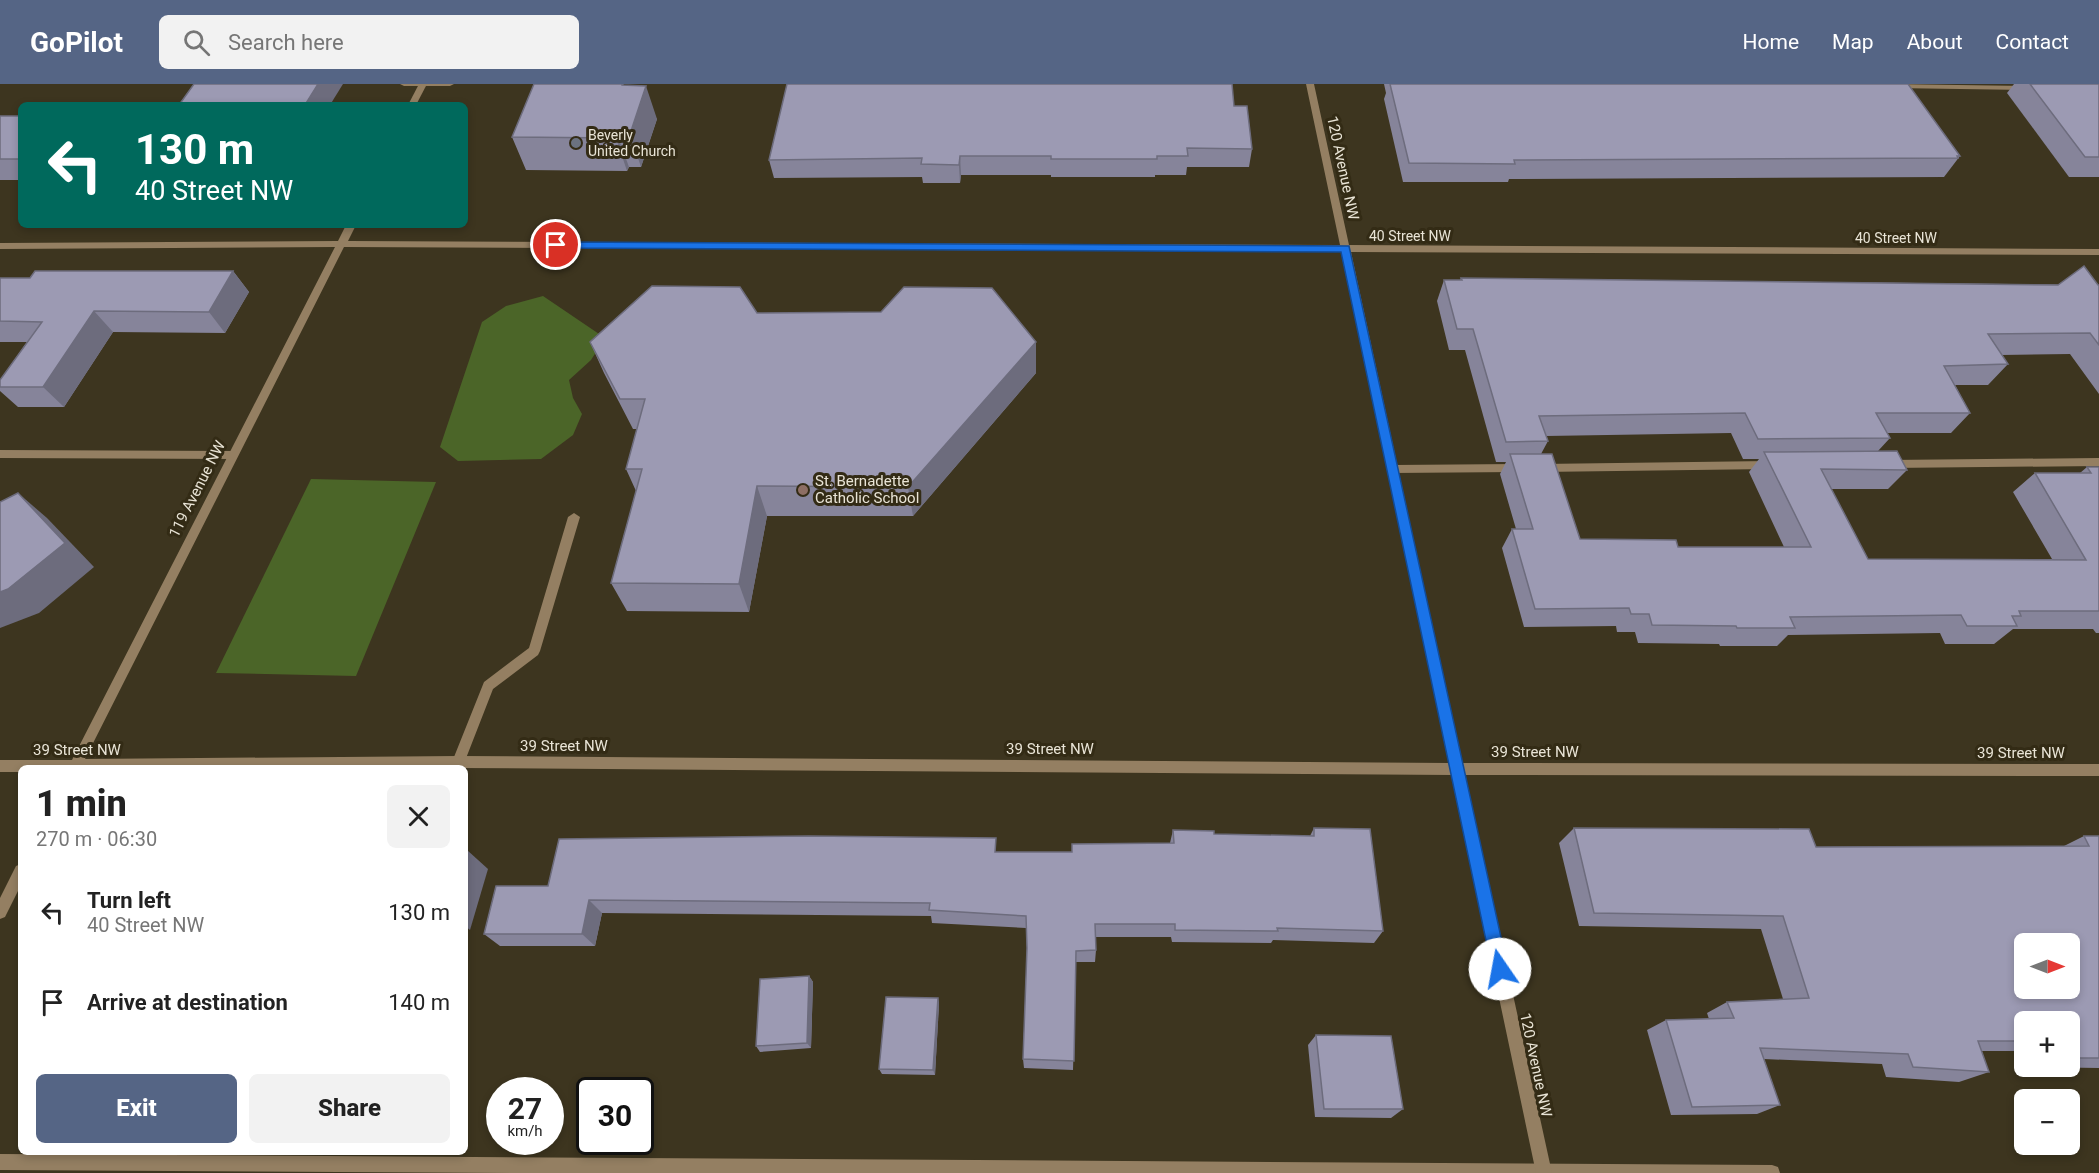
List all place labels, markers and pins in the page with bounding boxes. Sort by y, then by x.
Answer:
place label: Beverly United Church [588,127,676,159]
marker: Beverly United Church [569,136,583,150]
pin [530,219,581,270]
place label: St. Bernadette Catholic School [815,472,919,507]
marker: St. Bernadette Catholic School [796,483,810,497]

